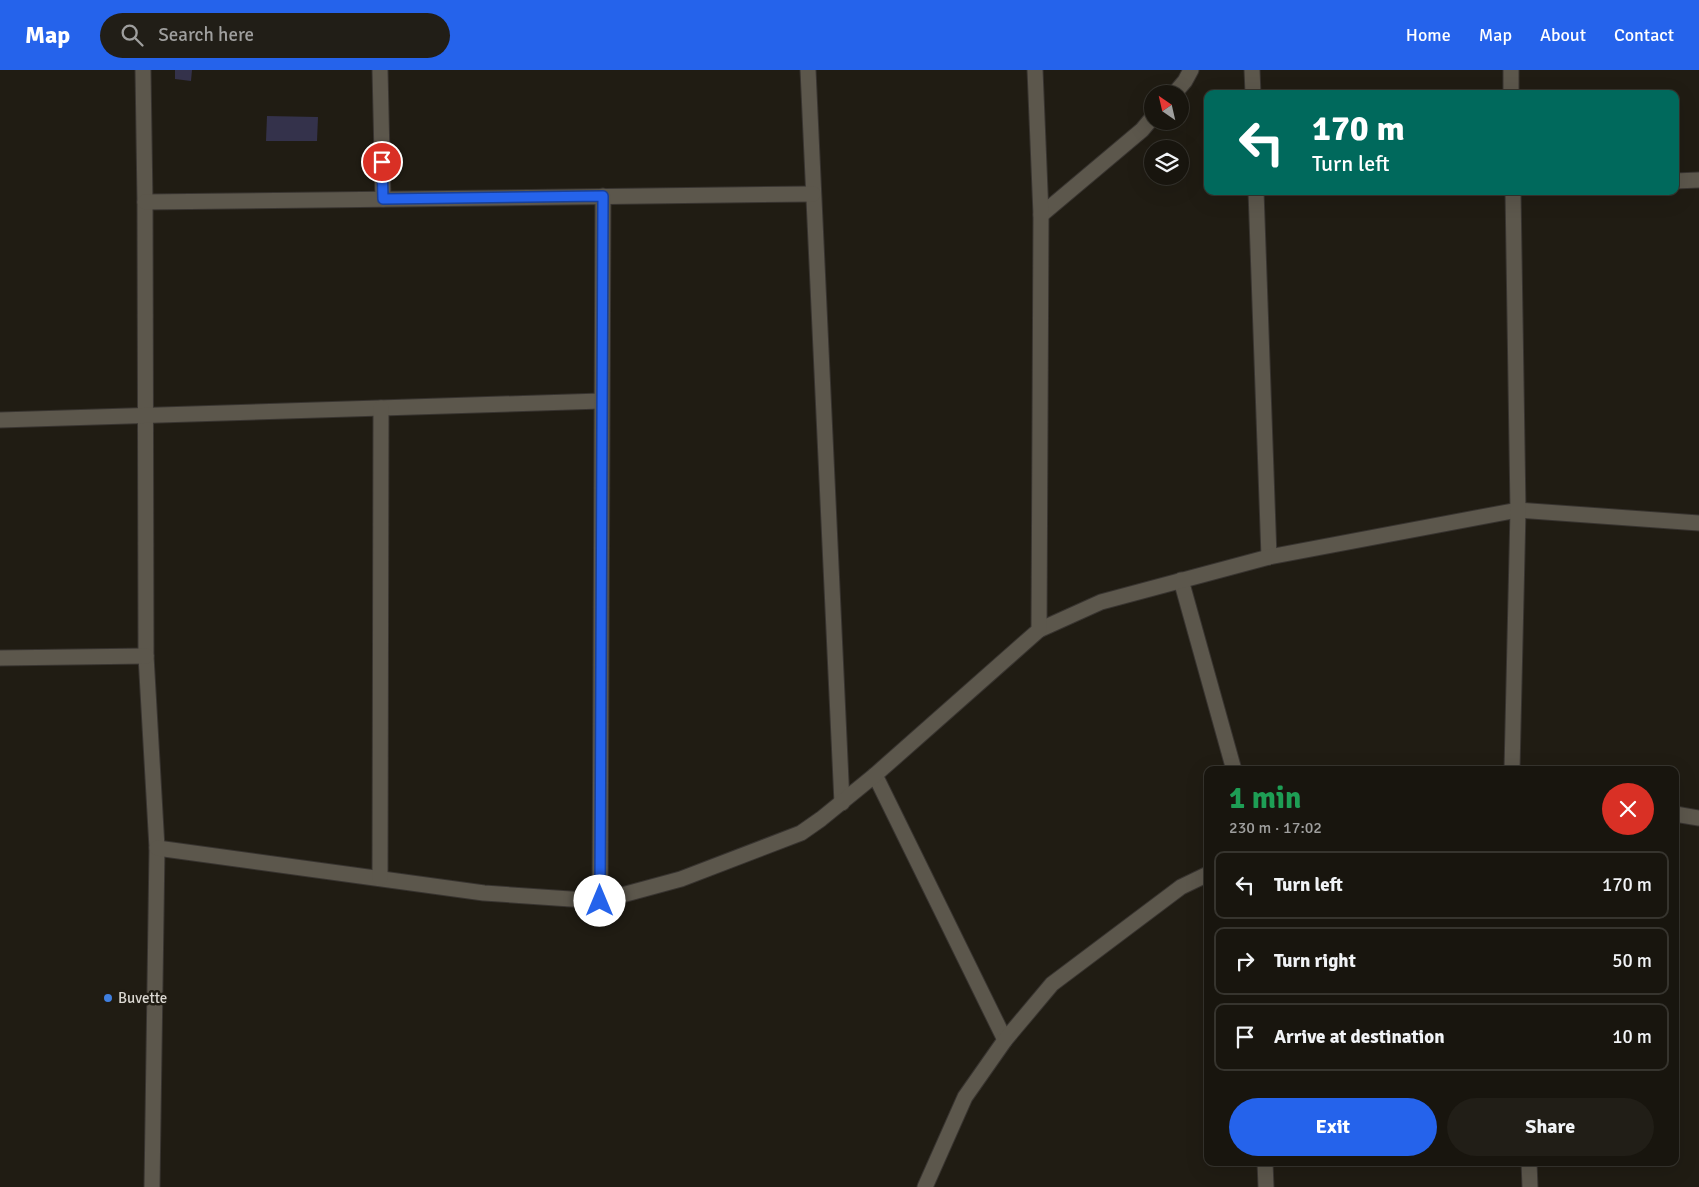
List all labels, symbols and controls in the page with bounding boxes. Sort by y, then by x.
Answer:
search box [100,13,450,58]
text: Map [25,20,70,50]
icon: search [118,21,146,49]
text: Search here [158,23,254,47]
text: Home [1406,24,1451,46]
text: Map [1479,24,1512,46]
text: About [1540,24,1586,46]
text: Contact [1614,24,1674,46]
north arrow [1144,85,1189,130]
map controls [1144,85,1189,185]
text: 170 m [1312,107,1405,150]
icon: left [1229,110,1294,175]
button: layers [1144,140,1189,185]
pin [361,141,403,183]
icon: arrive [368,148,396,176]
text: Turn left [1312,150,1390,177]
text: 1 min [1229,780,1301,817]
button: close [1602,783,1654,835]
text: 230 m · 17:02 [1229,818,1322,838]
icon: left [1231,871,1259,899]
text: Turn left [1274,873,1343,897]
text: 170 m [1602,873,1652,897]
position arrow [573,874,625,926]
icon: right [1231,947,1259,975]
text: Turn right [1274,949,1356,973]
text: 50 m [1612,949,1652,973]
place label: Buvette [118,989,167,1007]
marker: Buvette [102,992,114,1004]
icon: arrive [1231,1023,1259,1051]
text: Arrive at destination [1274,1025,1445,1049]
text: 10 m [1612,1025,1652,1049]
button: Exit [1229,1098,1437,1156]
button: Share [1447,1098,1654,1156]

